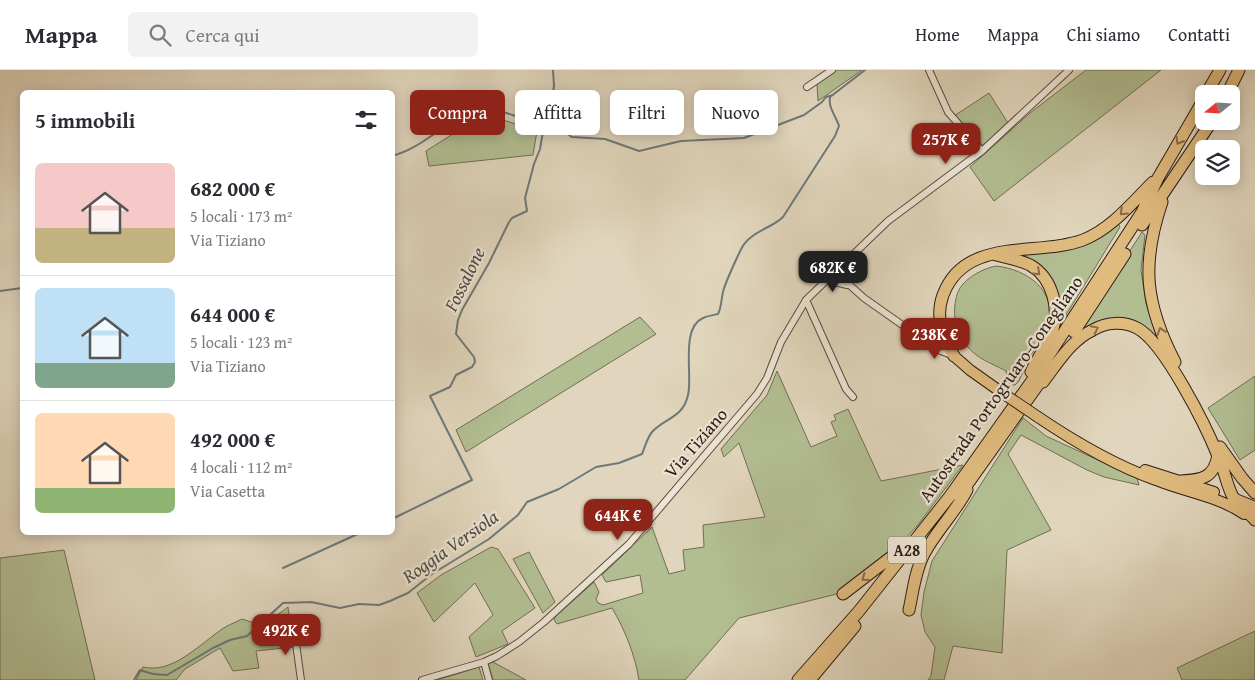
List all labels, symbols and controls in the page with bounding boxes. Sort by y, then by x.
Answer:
search box [128,12,478,57]
text: Mappa [25,17,98,52]
icon: search [146,21,174,49]
text: Cerca qui [186,21,260,49]
text: Home [915,21,960,48]
text: Mappa [988,21,1039,48]
text: Chi siamo [1067,21,1140,48]
text: Contatti [1168,21,1230,48]
north arrow [1195,85,1240,130]
map controls [1195,85,1240,185]
chip: Compra [410,90,505,135]
chip: Affitta [515,90,600,135]
chip: Filtri [610,90,684,135]
chip: Nuovo [694,90,778,135]
text: 5 immobili [35,105,135,136]
icon: filters [352,106,380,134]
pin: 257K € [905,122,987,165]
text: 257K € [923,127,969,151]
one-way arrow [1175,136,1185,145]
button: layers [1195,140,1240,185]
text: 682 000 € [190,173,275,204]
icon: home [75,183,135,243]
text: 5 locali · 173 m² [190,204,292,228]
one-way arrow [1120,206,1129,215]
text: Via Tiziano [190,228,266,252]
water label: Fossalone [436,242,492,317]
pin: 682K € [792,250,874,293]
text: 682K € [810,255,856,279]
one-way arrow [1031,266,1040,275]
street label: Autostrada Portogruaro-Conegliano [912,270,1089,507]
text: 644 000 € [190,299,275,330]
icon: home [75,308,135,368]
pin: 238K € [894,318,976,360]
text: 238K € [912,322,958,346]
one-way arrow [1089,326,1098,336]
one-way arrow [1157,327,1167,335]
text: 5 locali · 123 m² [190,330,292,354]
text: Via Tiziano [190,354,266,378]
street label: Via Tiziano [657,402,734,484]
text: 492 000 € [190,424,275,455]
icon: home [75,433,135,493]
text: 4 locali · 112 m² [190,455,292,479]
text: Via Casetta [190,479,265,503]
pin: 644K € [577,498,659,541]
water label: Roggia Versiola [395,502,504,590]
text: 644K € [595,503,641,527]
road number: A28 [888,536,926,564]
one-way arrow [861,572,870,582]
pin: 492K € [245,614,327,656]
text: 492K € [263,618,309,642]

